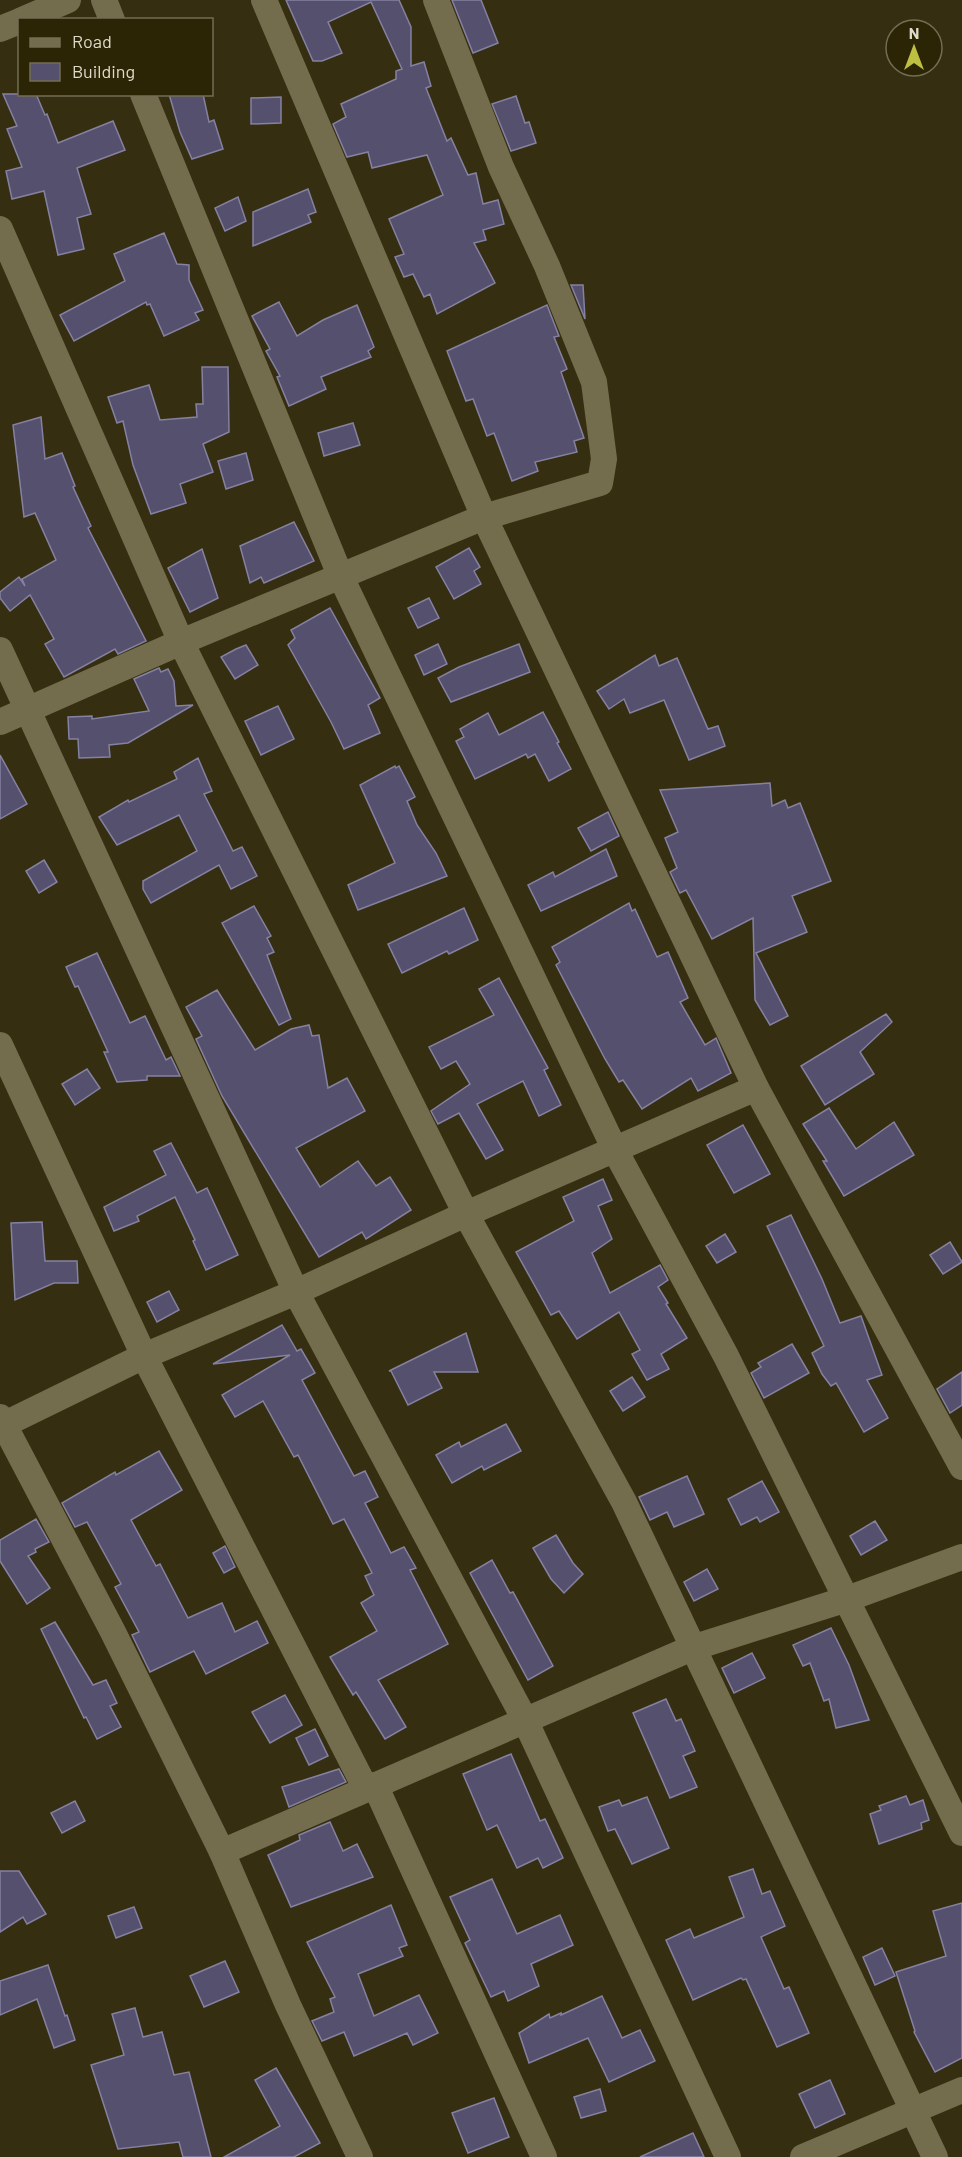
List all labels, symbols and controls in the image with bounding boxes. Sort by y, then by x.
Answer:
legend [18,18,213,96]
north arrow [884,18,944,78]
text: N [909,23,919,42]
text: Road [72,30,112,52]
text: Building [72,60,135,82]

